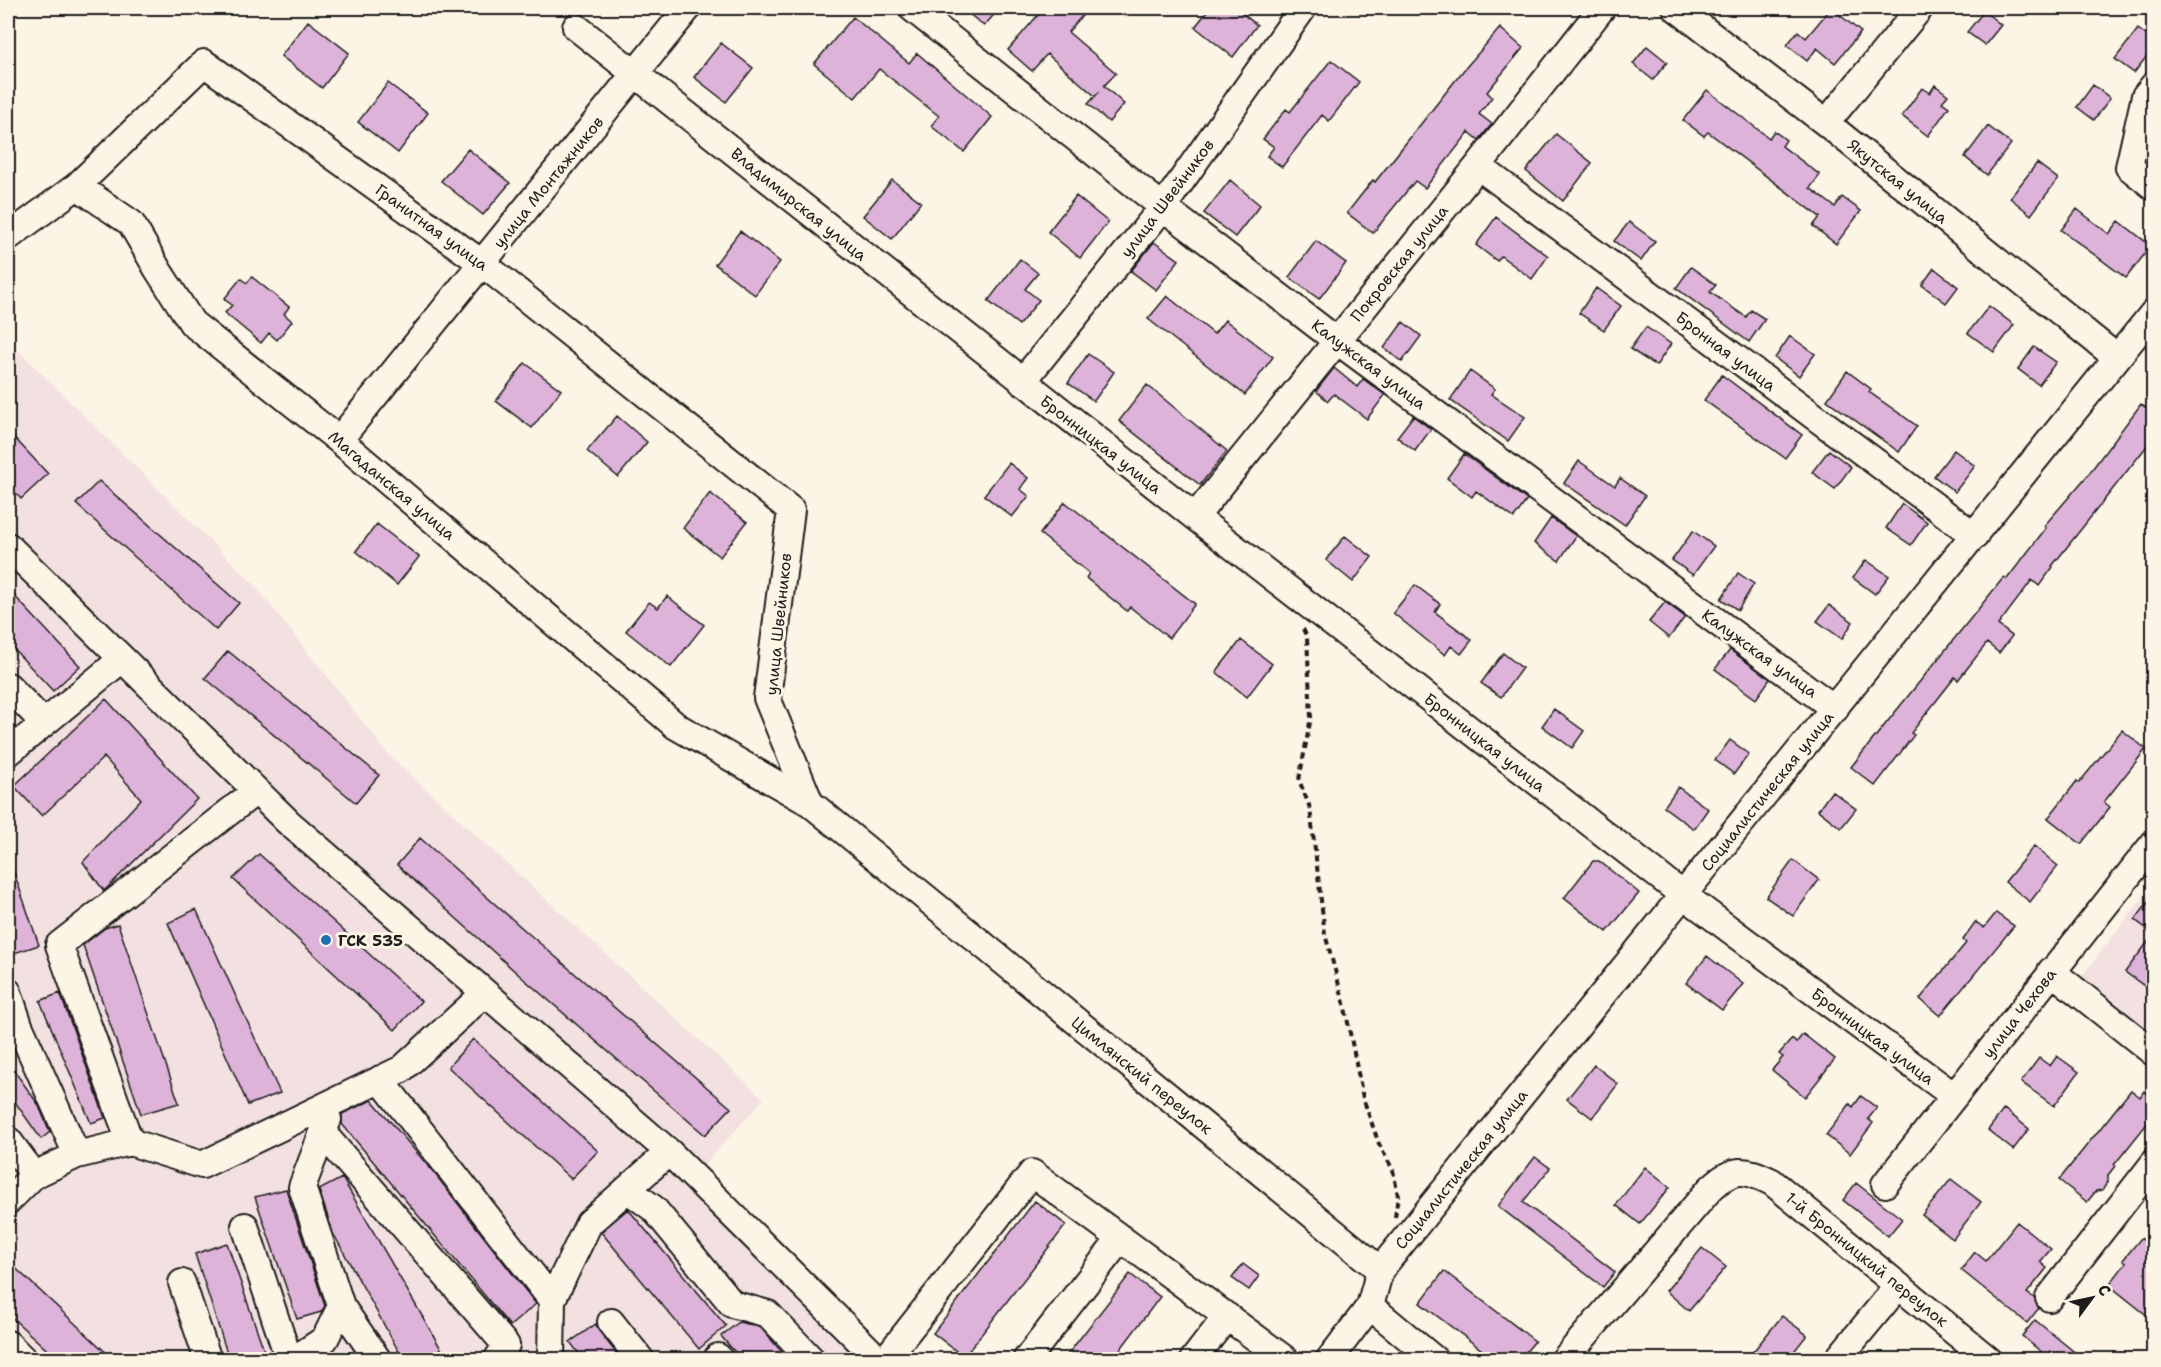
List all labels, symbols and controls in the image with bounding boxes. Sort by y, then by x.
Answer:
street label: улица Монтажников [489,112,608,253]
street label: Якутская улица [1843,134,1952,228]
street label: улица Швейников [1116,135,1219,262]
street label: Владимирская улица [726,143,871,266]
street label: Гранитная улица [371,179,492,275]
street label: Покровская улица [1346,201,1453,326]
street label: Бронная улица [1671,307,1780,396]
street label: Калужская улица [1307,314,1430,414]
street label: Бронницкая улица [1036,390,1166,498]
street label: Магаданская улица [324,426,460,545]
street label: улица Швейников [761,552,796,696]
street label: Калужская улица [1698,604,1822,703]
street label: Бронницкая улица [1420,688,1550,796]
street label: Социалистическая улица [1696,707,1838,876]
place label: ГСК 535 [338,930,403,951]
marker: ГСК 535 [319,933,333,947]
street label: улица Чехова [1978,964,2061,1063]
street label: Бронницкая улица [1807,983,1938,1090]
street label: Цимлянский переулок [1067,1012,1217,1139]
street label: Социалистическая улица [1390,1085,1532,1254]
street label: 1-й Бронницкий переулок [1781,1187,1953,1332]
north arrow [2062,1268,2122,1328]
text: С [2093,1280,2116,1300]

